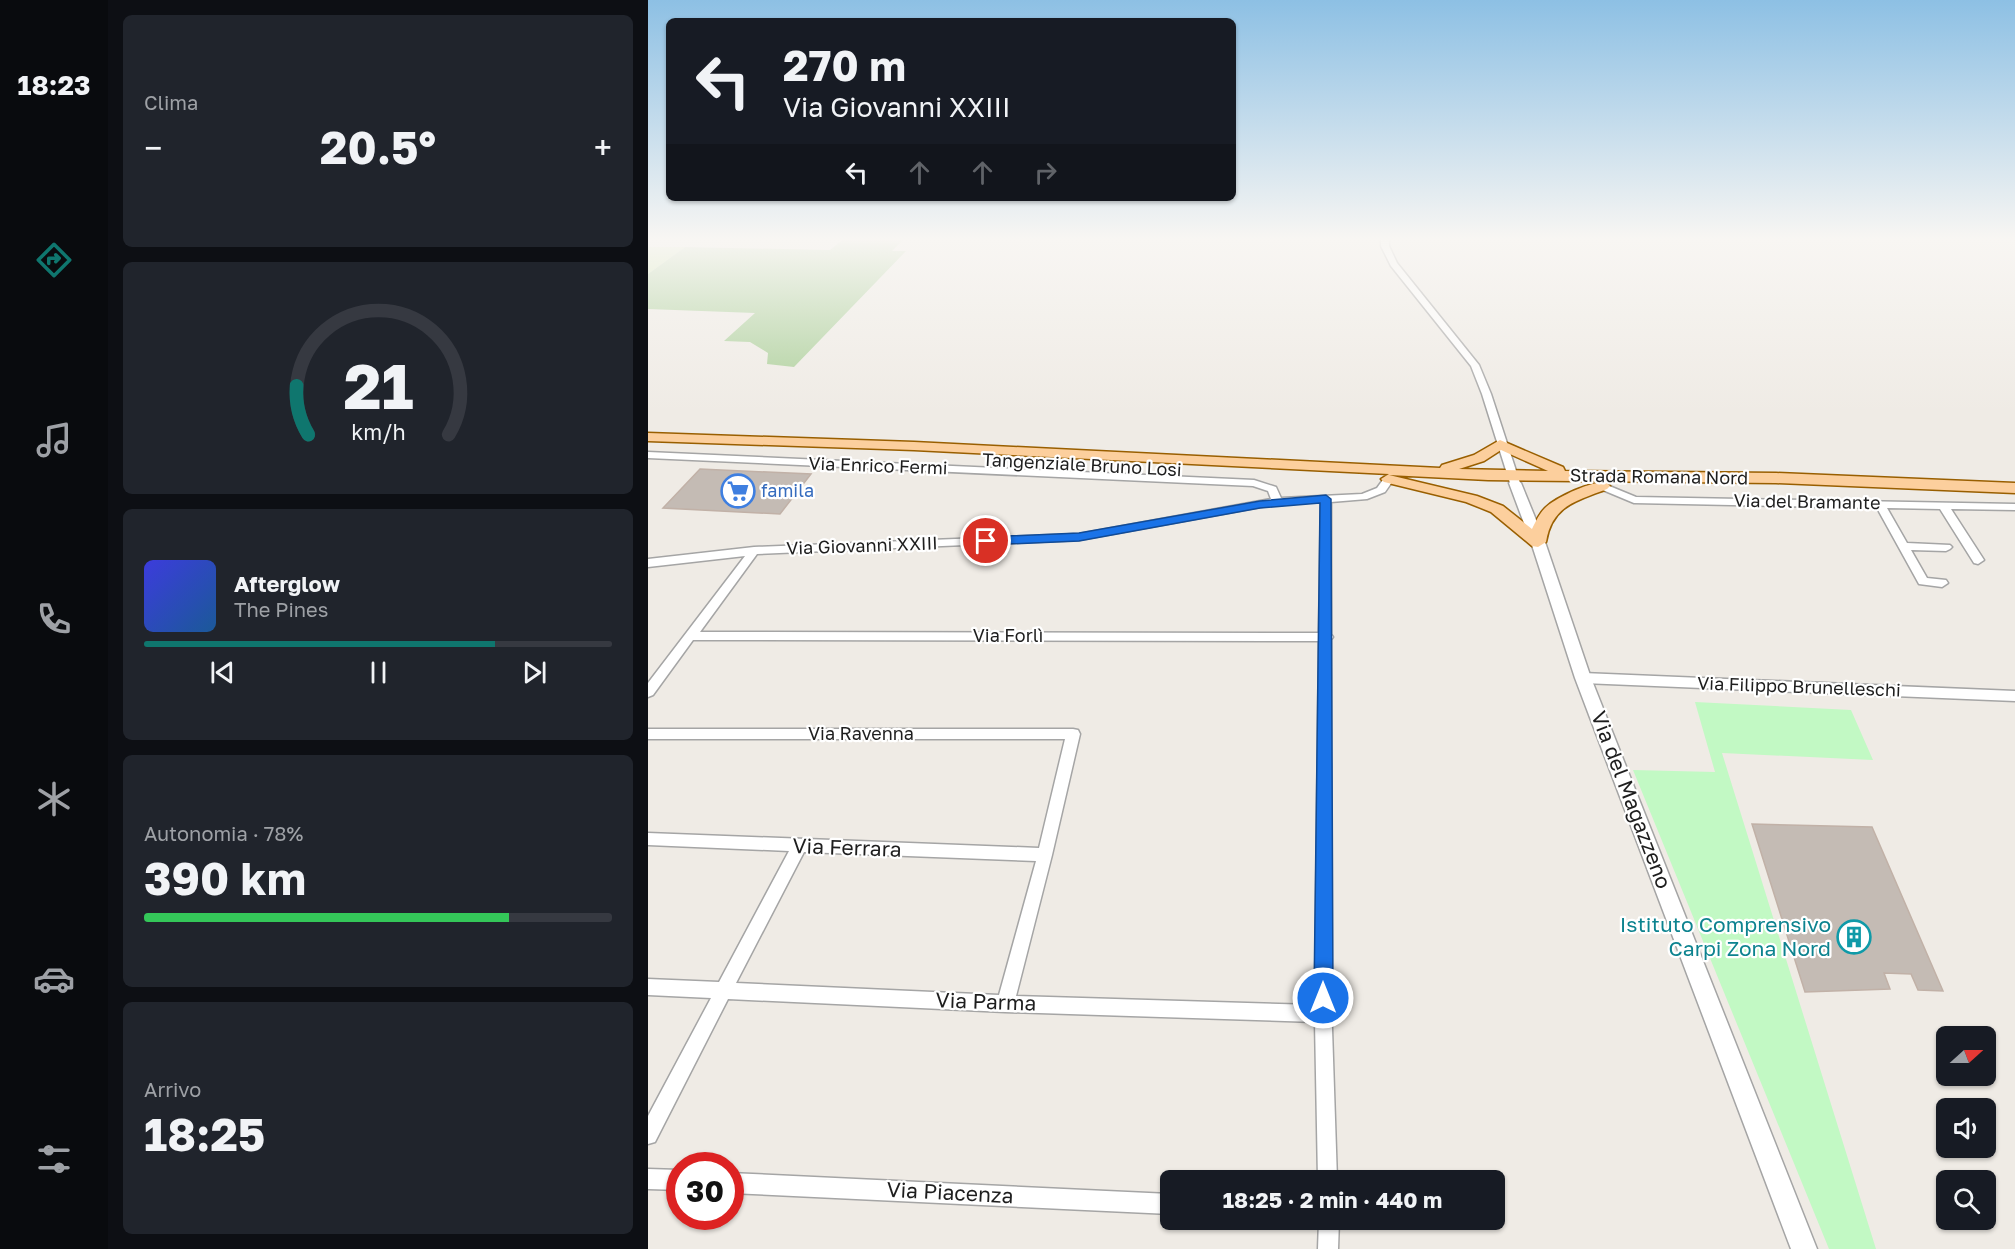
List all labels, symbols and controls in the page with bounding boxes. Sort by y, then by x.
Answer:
text: 270 m [783,40,906,90]
icon: left [684,42,762,120]
text: 18:23 [18,69,90,101]
text: Clima [144,90,198,114]
text: Via Giovanni XXIII [783,91,1010,123]
text: 20.5° [320,120,436,174]
text: − [144,128,162,167]
text: + [594,128,612,167]
icon: left [840,156,873,189]
icon: ahead [903,156,936,189]
icon: ahead [966,156,999,189]
icon: right [1029,156,1062,189]
icon: directions [33,239,75,281]
text: 21 [343,348,413,423]
icon: music [33,419,75,461]
text: km/h [351,419,405,445]
street label: Tangenziale Bruno Losi [982,448,1182,480]
street label: Via Enrico Fermi [808,452,948,478]
street label: Strada Romana Nord [1570,463,1748,489]
supermarket icon: famila [720,473,756,509]
place label: famila [761,479,814,501]
street label: Via del Bramante [1733,489,1881,513]
pin [960,515,1011,566]
icon: arrive [969,524,1002,557]
street label: Via Giovanni XXIII [786,531,938,559]
text: Afterglow [234,570,340,597]
text: The Pines [234,597,328,621]
icon: phone [33,598,75,640]
street label: Via Forlì [973,624,1043,646]
icon: previous [206,656,239,689]
icon: pause [362,656,395,689]
icon: next [518,656,551,689]
street label: Via Filippo Brunelleschi [1697,671,1901,701]
street label: Via del Magazzeno [1586,707,1678,892]
street label: Via Ravenna [808,722,914,744]
icon: climate [33,778,75,820]
text: Autonomia · 78% [144,821,303,845]
street label: Via Ferrara [792,832,902,862]
text: 390 km [144,851,306,905]
place label: Istituto Comprensivo Carpi Zona Nord [1620,911,1831,961]
building icon: Istituto Comprensivo Carpi Zona Nord [1836,919,1872,955]
icon: car [33,958,75,1000]
position arrow [1291,966,1355,1030]
street label: Via Parma [935,986,1037,1016]
north arrow [1936,1026,1996,1086]
map controls [1936,1026,1996,1230]
text: Arrivo [144,1077,201,1101]
button: sound [1936,1098,1996,1158]
text: 18:25 [144,1107,265,1161]
icon: filters [33,1138,75,1180]
speed limit sign: 30 [666,1152,744,1230]
button: search [1936,1170,1996,1230]
street label: Via Piacenza [886,1176,1014,1208]
text: 18:25 · 2 min · 440 m [1223,1186,1442,1213]

